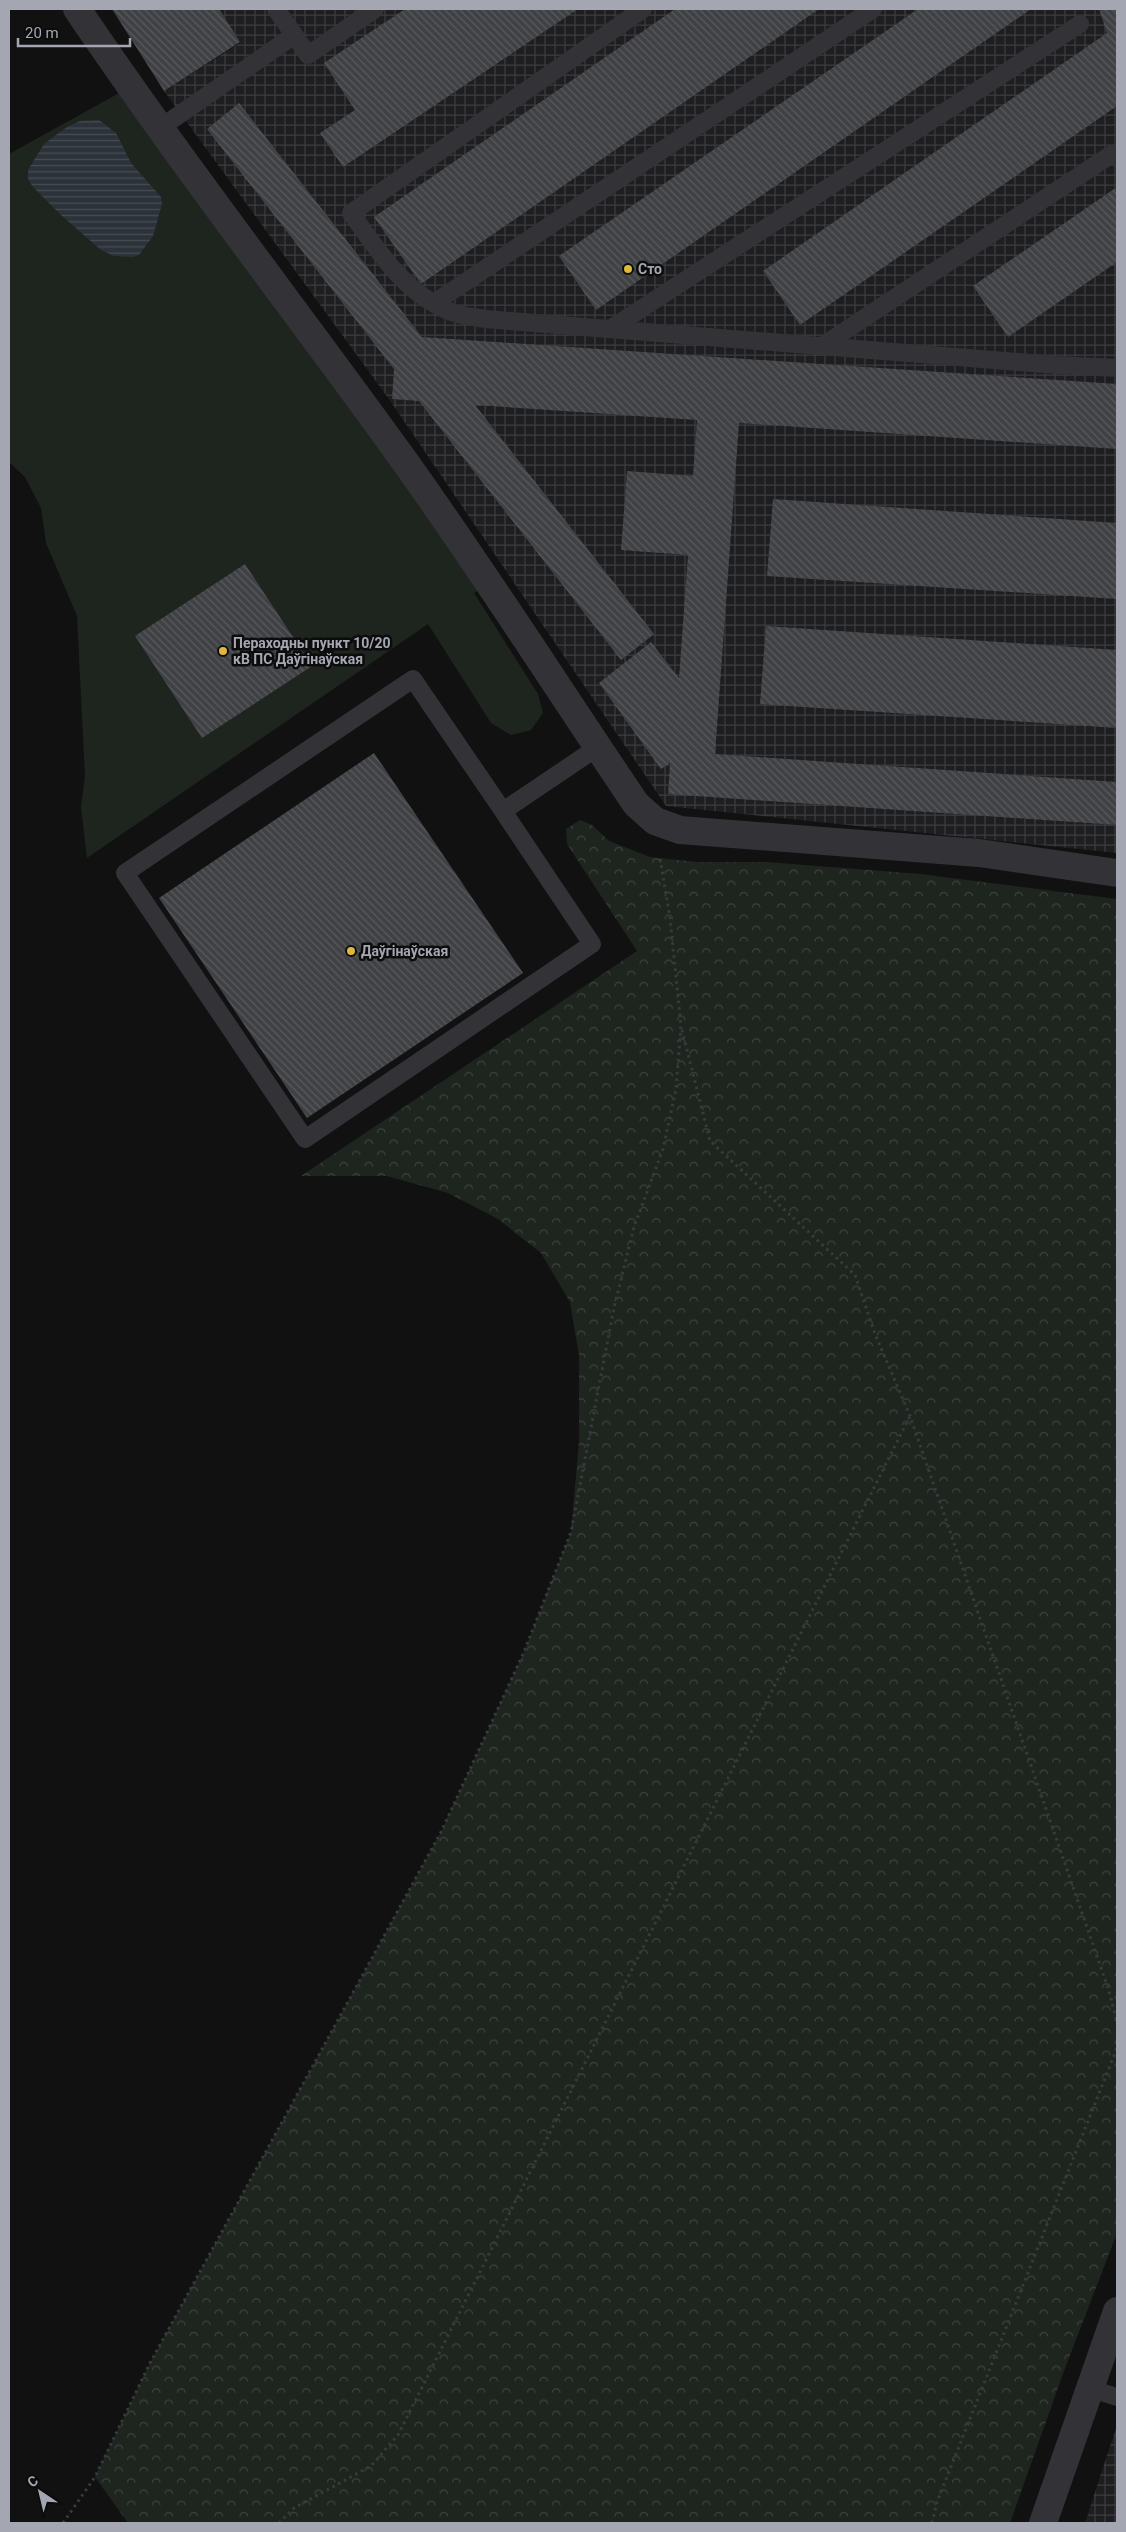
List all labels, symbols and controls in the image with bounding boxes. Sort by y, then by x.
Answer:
scale bar [18,15,130,47]
text: 20 m [25,24,59,42]
place label: Сто [638,261,662,277]
marker: Сто [622,263,634,275]
place label: Пераходны пункт 10/20 кВ ПС Даўгінаўская [233,635,391,667]
marker: Пераходны пункт 10/20 кВ ПС Даўгінаўская [217,645,229,657]
place label: Даўгінаўская [361,943,448,959]
marker: Даўгінаўская [345,945,357,957]
north arrow [15,2467,65,2517]
text: С [24,2472,41,2491]

